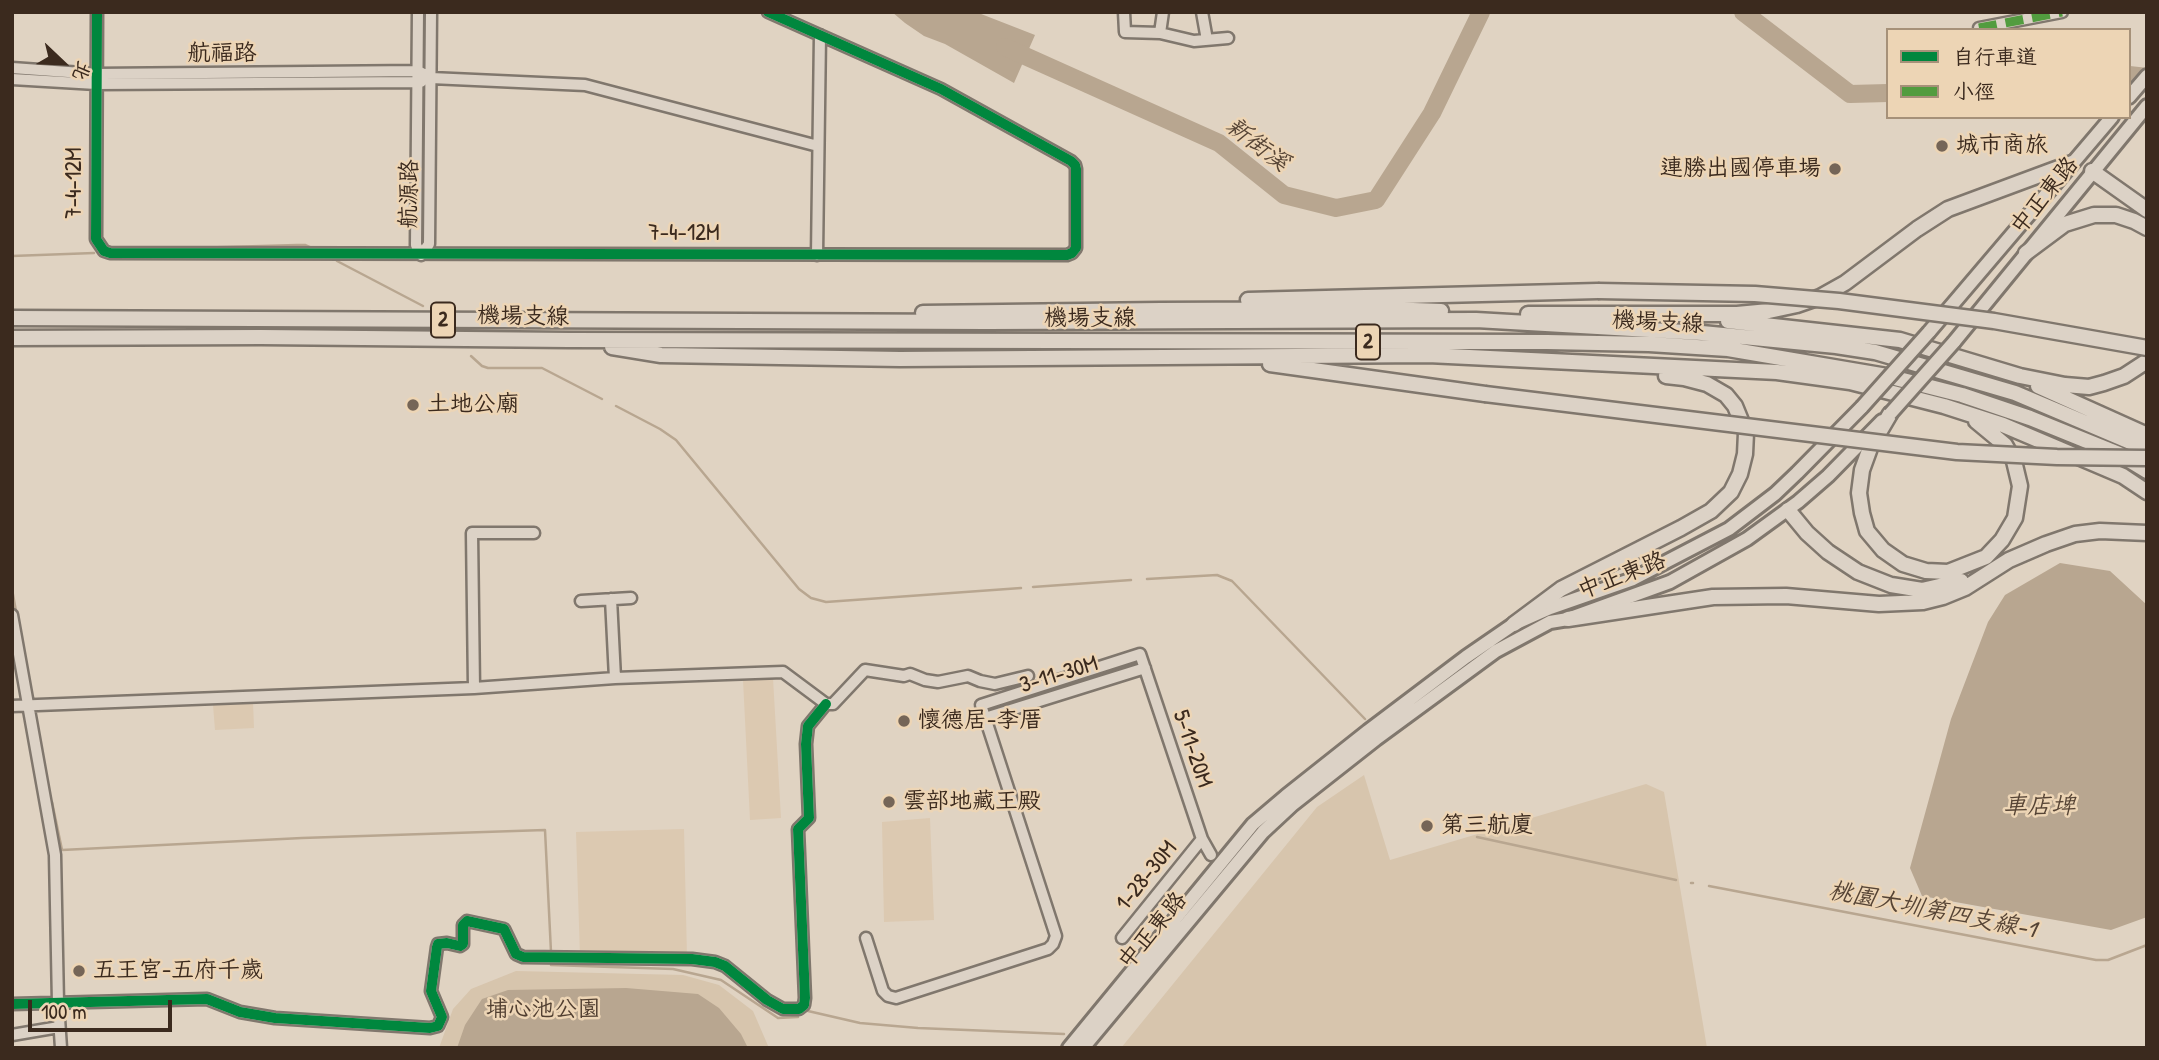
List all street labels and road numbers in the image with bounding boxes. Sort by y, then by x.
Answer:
street label: 航福路 [188,40,256,68]
street label: 7-4-12M [61,147,89,219]
street label: 中正東路 [2005,152,2085,240]
street label: 航源路 [396,159,424,229]
street label: 7-4-12M [648,220,720,248]
road number: 2 [431,302,455,338]
street label: 機場支線 [477,302,569,332]
street label: 機場支線 [1044,305,1136,333]
street label: 機場支線 [1611,307,1705,339]
road number: 2 [1356,324,1380,360]
street label: 中正東路 [1574,547,1670,605]
street label: 3-11-30M [1017,650,1101,700]
street label: 5-11-20M [1166,707,1218,791]
street label: 1-28-30M [1110,835,1184,917]
street label: 中正東路 [1113,887,1193,975]

